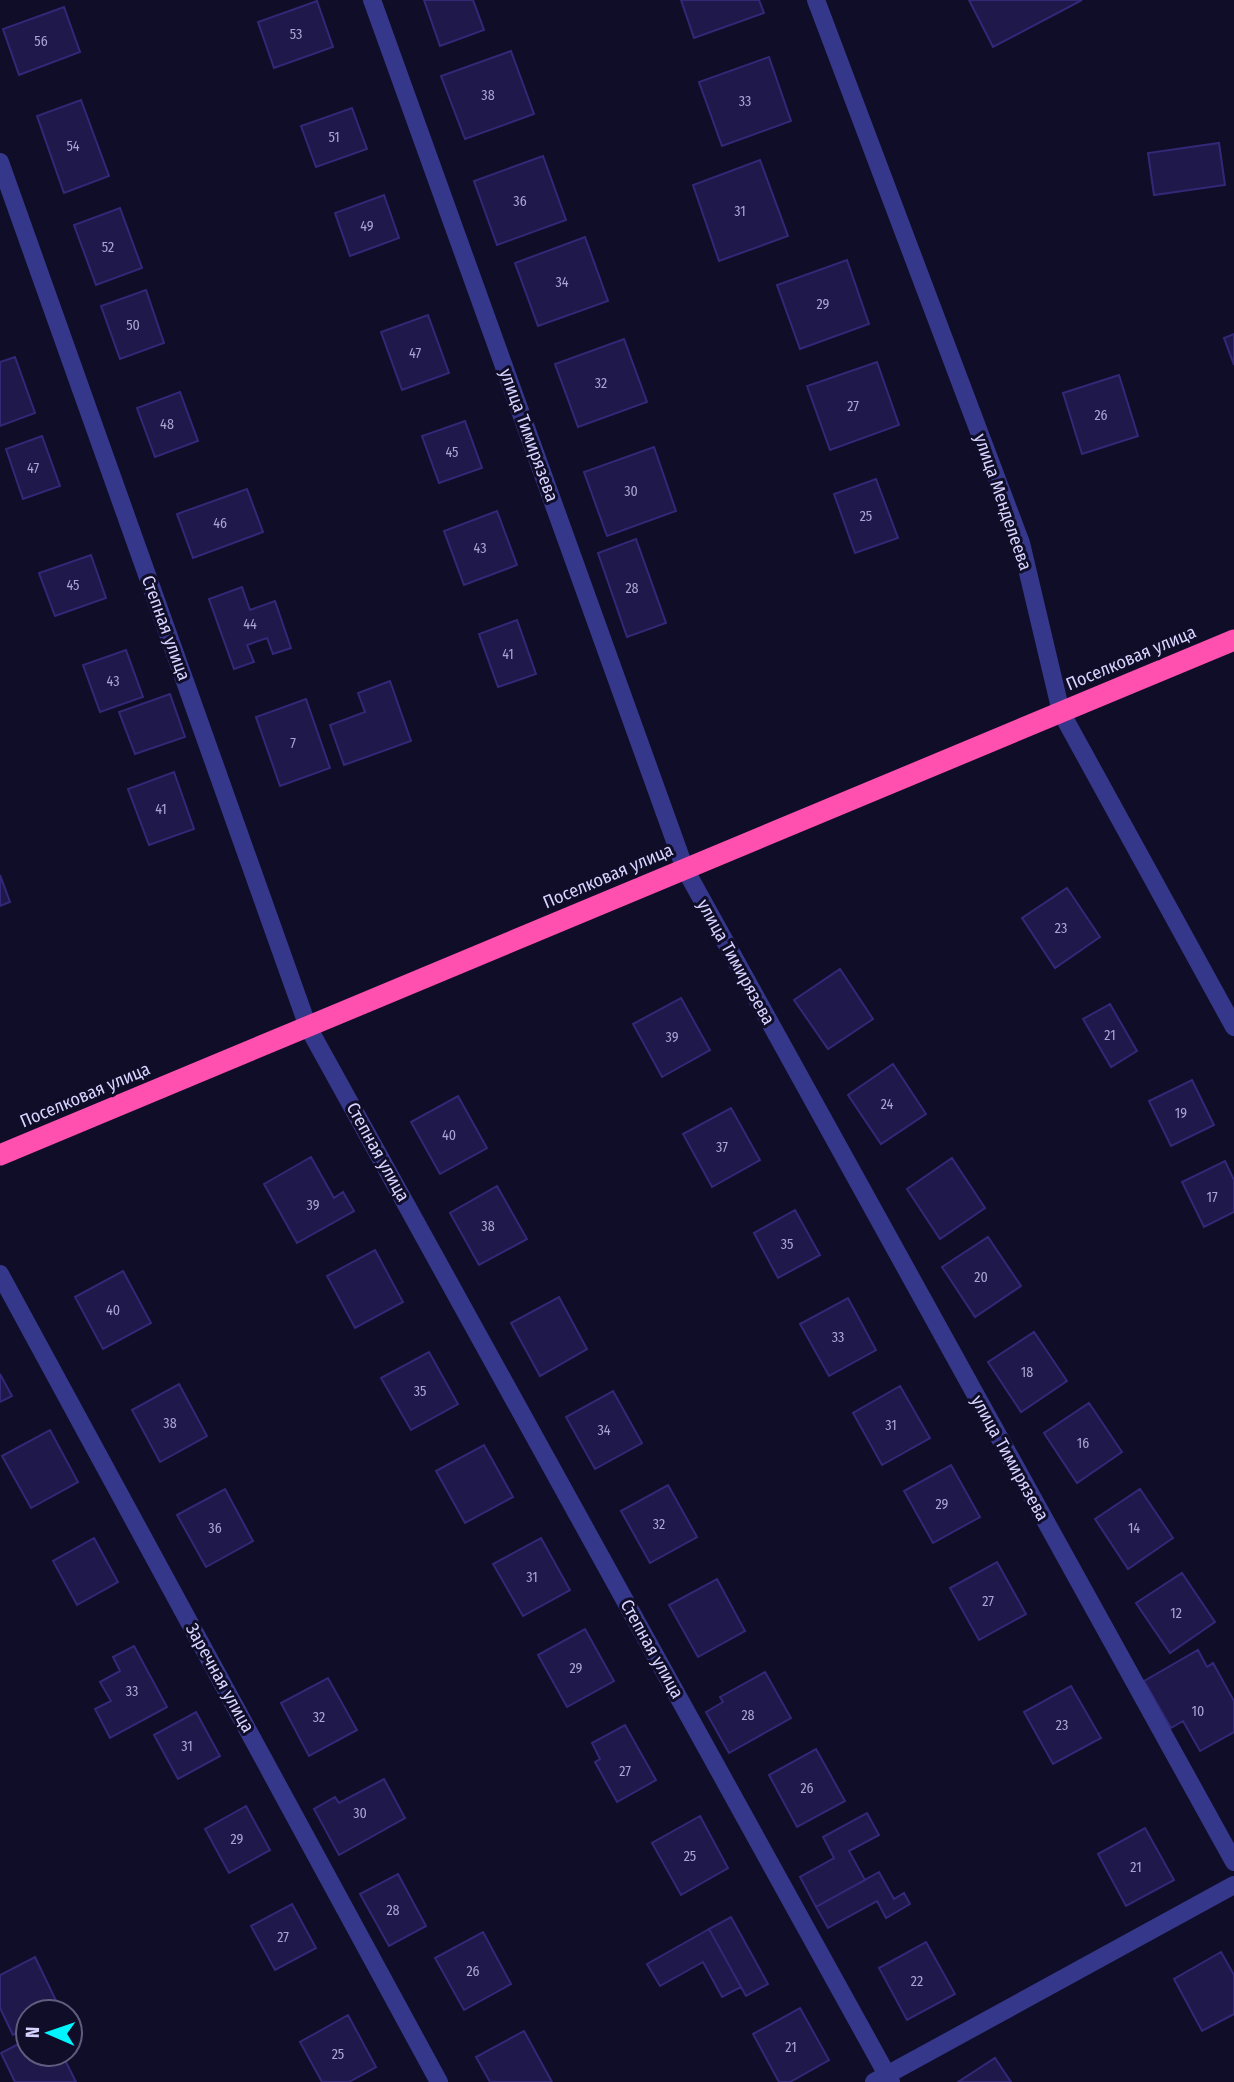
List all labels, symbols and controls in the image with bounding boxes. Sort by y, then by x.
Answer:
house number: 53 [290,26,302,43]
house number: 56 [34,33,48,50]
house number: 38 [481,87,495,104]
house number: 33 [739,93,751,110]
house number: 51 [328,129,340,146]
house number: 54 [66,138,80,155]
house number: 36 [513,193,527,210]
house number: 31 [734,203,746,220]
house number: 49 [360,218,374,235]
house number: 52 [102,239,114,256]
house number: 34 [555,274,569,291]
house number: 29 [817,296,830,313]
house number: 50 [126,317,140,334]
house number: 47 [409,345,421,362]
street label: улица Тимирязева [495,365,563,505]
house number: 32 [595,375,607,392]
house number: 27 [847,398,859,415]
house number: 26 [1094,407,1108,424]
house number: 48 [160,416,174,433]
street label: улица Менделеева [969,431,1037,573]
house number: 45 [445,444,459,461]
house number: 47 [27,460,39,477]
house number: 30 [624,483,638,500]
house number: 25 [860,508,872,525]
house number: 46 [213,515,227,532]
house number: 43 [474,540,486,557]
street label: Степная улица [137,572,195,684]
house number: 45 [66,577,80,594]
house number: 28 [625,580,639,597]
house number: 44 [243,616,257,633]
street label: Поселковая улица [1063,621,1200,695]
house number: 41 [502,646,514,663]
house number: 43 [107,673,119,690]
house number: 7 [290,735,296,752]
house number: 41 [155,801,167,818]
street label: Поселковая улица [540,839,677,913]
street label: улица Тимирязева [692,895,780,1029]
house number: 23 [1055,920,1067,937]
house number: 21 [1104,1027,1116,1044]
house number: 39 [666,1029,679,1046]
street label: Поселковая улица [17,1058,154,1132]
house number: 24 [881,1096,894,1113]
street label: Степная улица [342,1098,414,1206]
house number: 19 [1175,1105,1187,1122]
house number: 40 [442,1127,456,1144]
house number: 37 [716,1139,728,1156]
house number: 17 [1206,1189,1218,1206]
house number: 39 [307,1197,320,1214]
house number: 38 [481,1218,495,1235]
house number: 35 [781,1236,793,1253]
house number: 20 [974,1269,988,1286]
house number: 40 [106,1302,120,1319]
house number: 33 [832,1329,844,1346]
house number: 18 [1021,1364,1033,1381]
house number: 35 [414,1383,426,1400]
street label: улица Тимирязева [966,1391,1054,1525]
house number: 38 [163,1415,177,1432]
house number: 31 [885,1417,897,1434]
house number: 34 [597,1422,611,1439]
house number: 16 [1077,1435,1089,1452]
house number: 29 [936,1496,949,1513]
house number: 32 [653,1516,665,1533]
house number: 36 [208,1520,222,1537]
house number: 14 [1128,1520,1140,1537]
house number: 31 [526,1569,538,1586]
house number: 27 [982,1593,994,1610]
street label: Степная улица [616,1595,688,1703]
house number: 12 [1170,1605,1182,1622]
street label: Заречная улица [181,1620,259,1737]
house number: 29 [570,1660,583,1677]
house number: 33 [126,1683,138,1700]
house number: 10 [1192,1703,1204,1720]
house number: 28 [741,1707,755,1724]
house number: 32 [313,1709,325,1726]
house number: 23 [1056,1717,1068,1734]
house number: 31 [181,1738,193,1755]
house number: 27 [619,1763,631,1780]
house number: 26 [800,1780,814,1797]
house number: 30 [353,1805,367,1822]
house number: 29 [231,1831,244,1848]
house number: 25 [684,1848,696,1865]
house number: 21 [1130,1859,1142,1876]
house number: 28 [386,1902,400,1919]
house number: 27 [277,1929,289,1946]
house number: 26 [466,1963,480,1980]
house number: 22 [911,1973,923,1990]
north arrow [14,1998,84,2068]
text: N [21,2026,44,2039]
house number: 21 [785,2039,797,2056]
house number: 25 [332,2046,344,2063]

